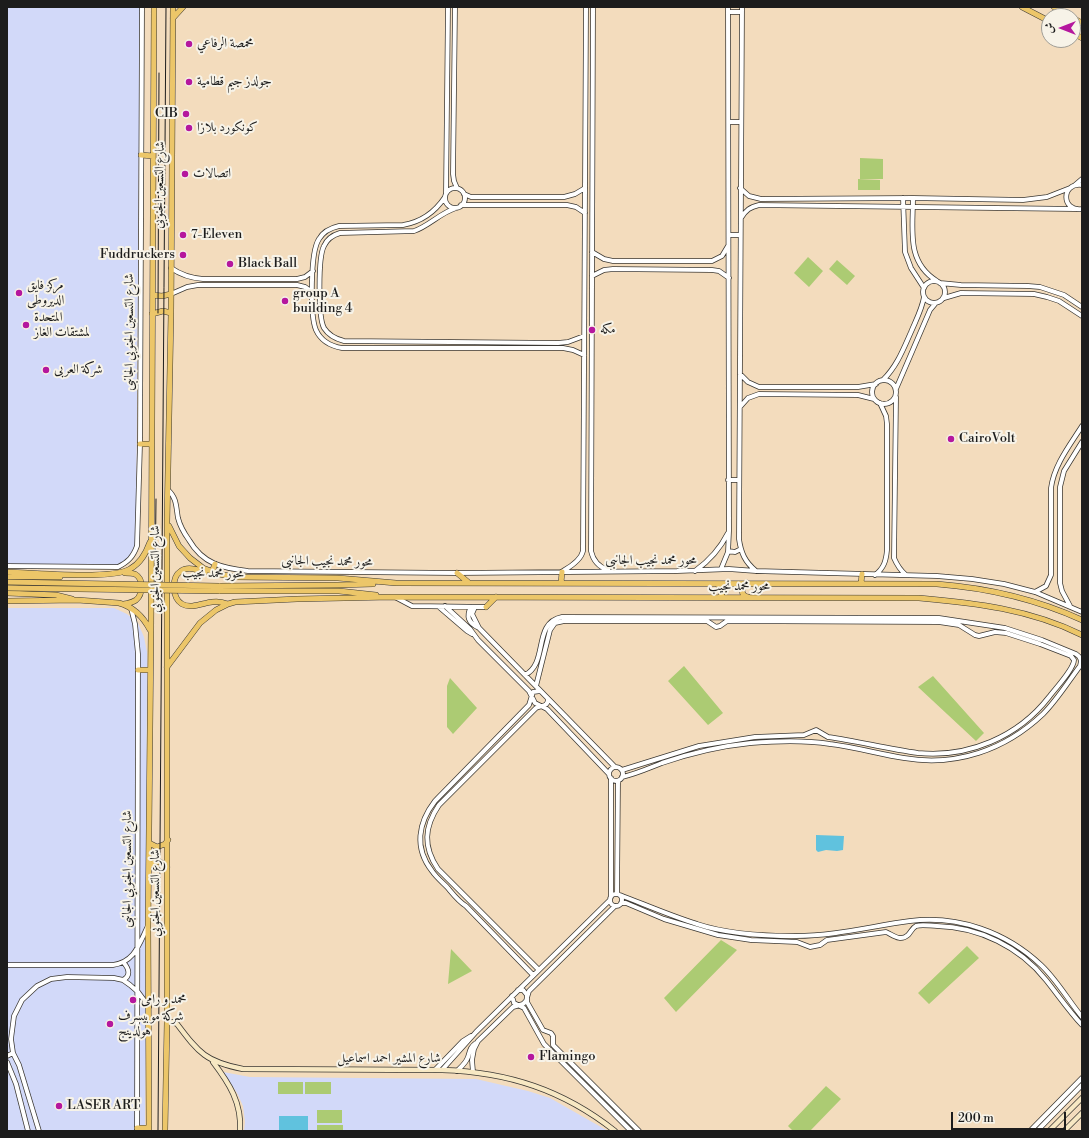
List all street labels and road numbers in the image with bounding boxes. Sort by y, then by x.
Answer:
street label: شارع التسعين الجنوبي [151,141,169,229]
street label: شارع التسعين الجنوبي الجانبى [122,273,138,391]
street label: شارع التسعين الجنوبي [148,525,164,613]
street label: محور محمد نجيب الجانبى [281,553,373,571]
street label: محور محمد نجيب الجانبى [605,553,697,569]
street label: محور محمد نجيب [182,566,244,582]
street label: محور محمد نجيب [708,579,770,595]
street label: شارع التسعين الجنوبي الجانبى [120,810,136,928]
street label: شارع التسعين الجنوبي [148,849,164,937]
street label: شارع المشير احمد اسماعيل [337,1051,441,1067]

